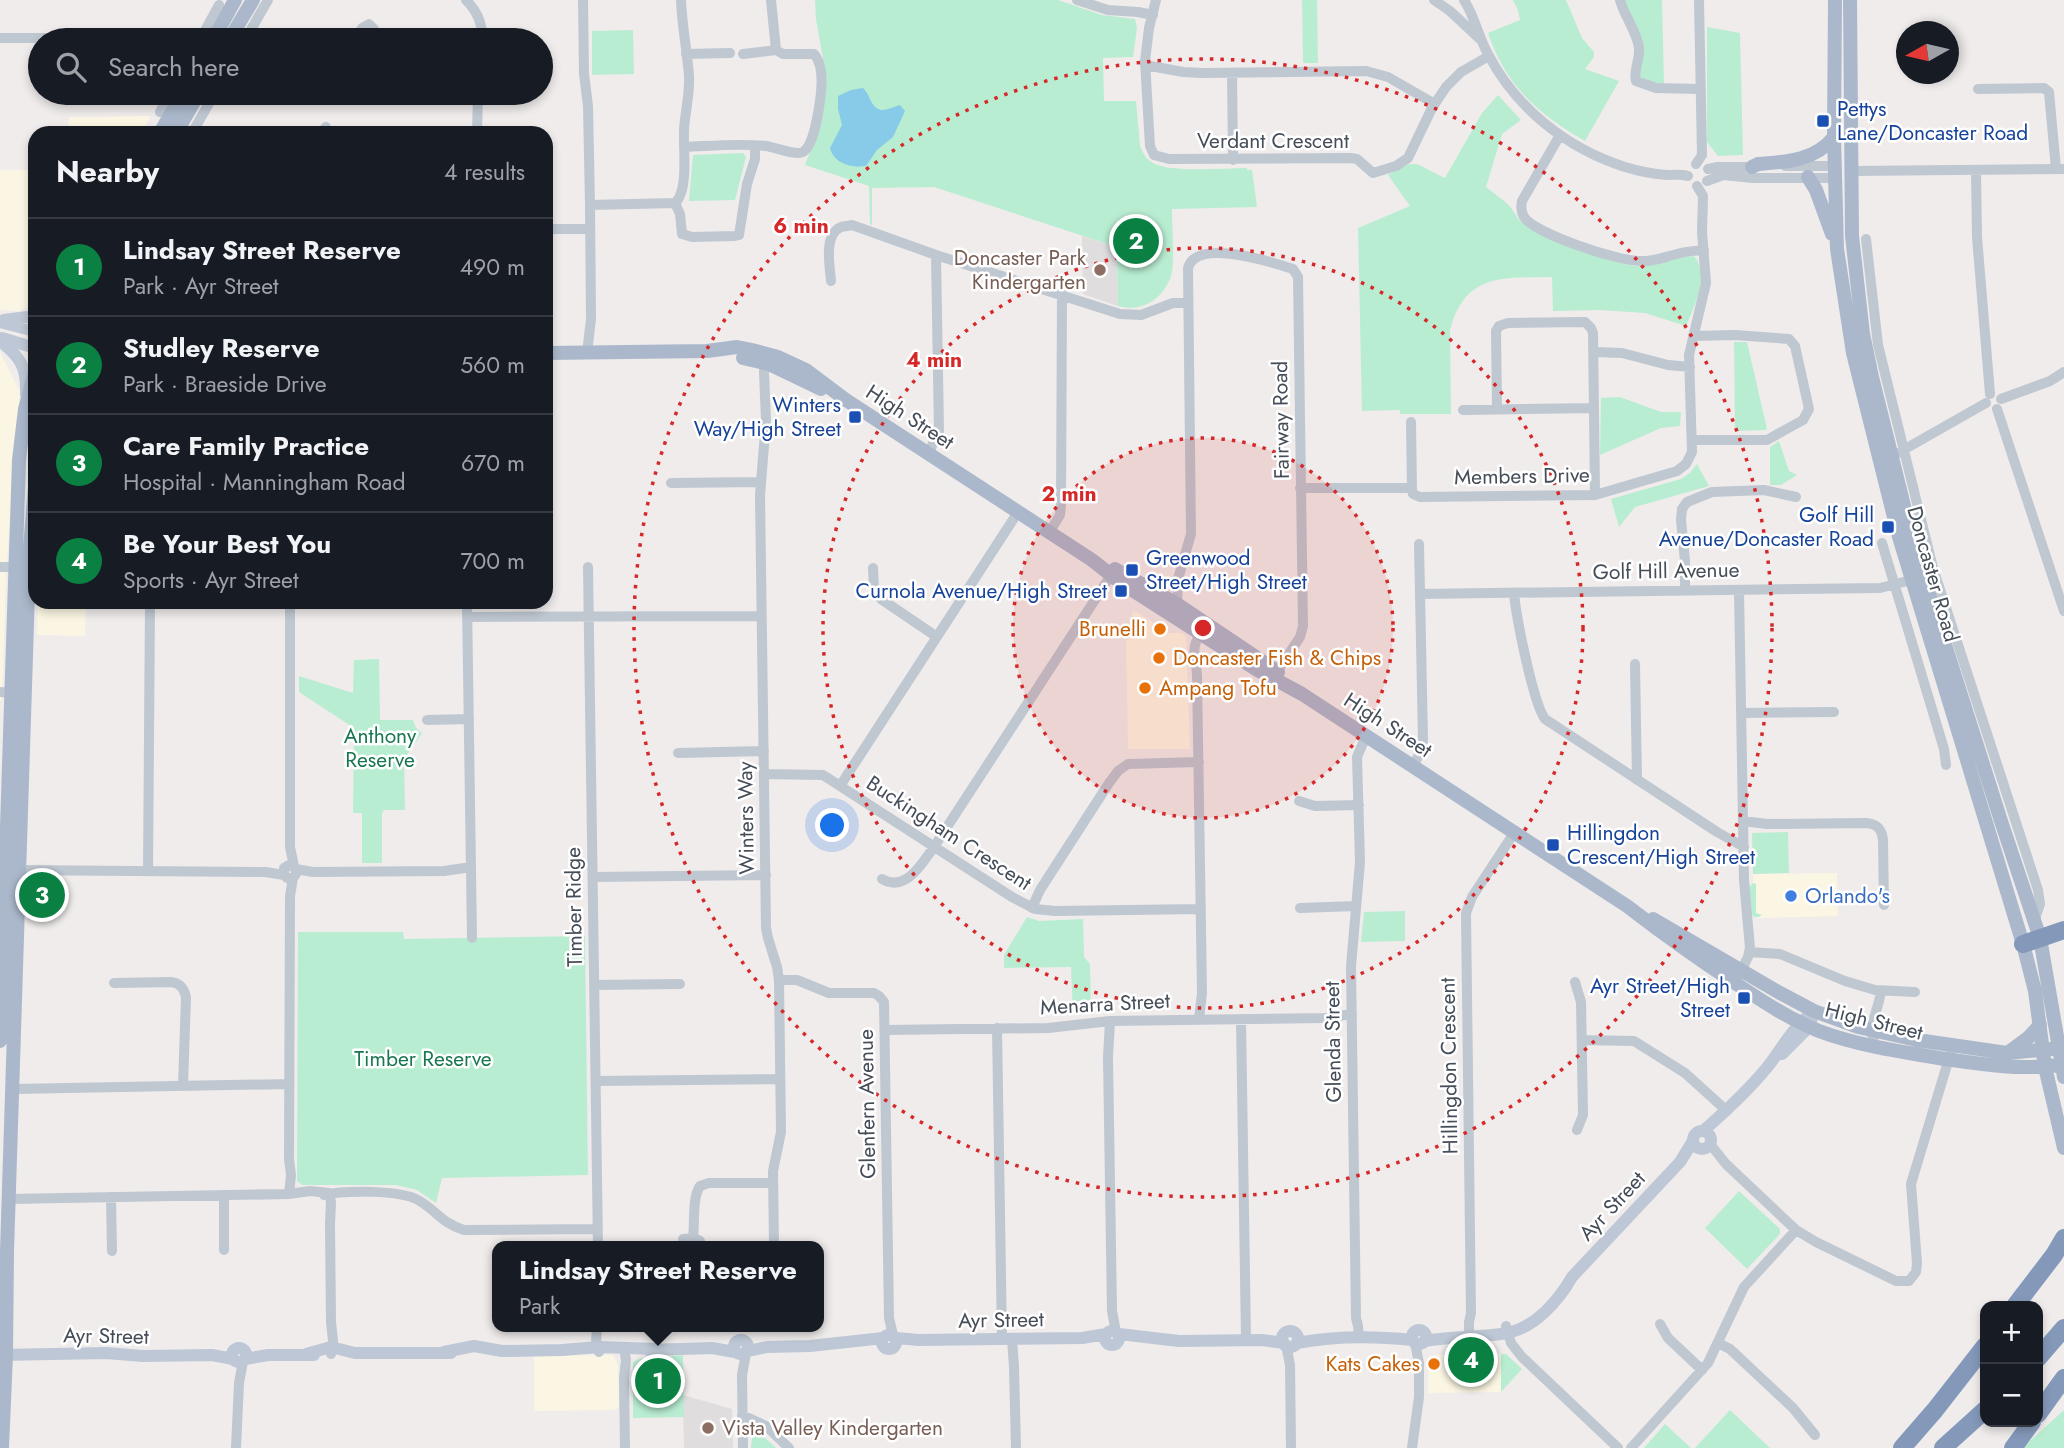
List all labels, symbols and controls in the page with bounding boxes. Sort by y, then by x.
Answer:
north arrow [1896,21,1959,84]
search box [28,28,553,105]
icon: search [52,48,90,86]
text: Search here [108,48,240,86]
place label: Pettys Lane/Doncaster Road [1837,94,2028,148]
marker: Pettys Lane/Doncaster Road [1815,113,1831,129]
street label: Verdant Crescent [1197,126,1349,156]
text: Nearby [56,150,159,193]
text: 4 results [444,155,525,189]
text: 6 min [773,211,829,241]
pin: 2 [1113,215,1159,267]
text: Lindsay Street Reserve [123,231,401,269]
place label: Doncaster Park Kindergarten [954,243,1087,297]
text: 1 [73,250,85,284]
text: 490 m [460,250,525,284]
marker: Doncaster Park Kindergarten [1092,262,1108,278]
text: Park · Ayr Street [123,269,279,303]
text: Studley Reserve [123,329,320,367]
text: 4 min [906,345,962,375]
text: 2 [71,348,87,382]
text: 560 m [460,348,525,382]
street label: Fairway Road [1265,361,1297,479]
text: Park · Braeside Drive [123,367,327,401]
street label: High Street [860,377,960,457]
place label: Winters Way/High Street [694,390,841,444]
marker: Winters Way/High Street [847,409,863,425]
text: Care Family Practice [123,427,369,465]
text: 3 [72,446,86,480]
text: 670 m [461,446,525,480]
street label: Members Drive [1454,460,1590,492]
text: Hospital · Manningham Road [123,465,406,499]
text: 2 min [1041,479,1097,509]
place label: Golf Hill Avenue/Doncaster Road [1659,500,1874,554]
street label: Doncaster Road [1899,503,1967,645]
marker: Golf Hill Avenue/Doncaster Road [1880,519,1896,535]
text: Be Your Best You [123,525,331,563]
place label: Greenwood Street/High Street [1146,543,1307,597]
text: 4 [71,544,87,578]
text: 700 m [460,544,525,578]
street label: Golf Hill Avenue [1592,555,1740,587]
marker: Greenwood Street/High Street [1124,562,1140,578]
text: Sports · Ayr Street [123,563,298,597]
place label: Curnola Avenue/High Street [856,576,1107,606]
marker: Curnola Avenue/High Street [1113,583,1129,599]
place label: Brunelli [1079,614,1146,644]
centre of rings [1191,616,1215,640]
marker: Brunelli [1152,621,1168,637]
place label: Doncaster Fish & Chips [1173,643,1381,673]
marker: Doncaster Fish & Chips [1151,650,1167,666]
place label: Ampang Tofu [1159,673,1277,703]
marker: Ampang Tofu [1137,680,1153,696]
street label: High Street [1338,685,1438,765]
park label: Anthony Reserve [344,721,417,775]
street label: Winters Way [730,760,762,875]
street label: Buckingham Crescent [860,768,1038,898]
your location [815,808,849,842]
place label: Hillingdon Crescent/High Street [1567,818,1755,872]
marker: Hillingdon Crescent/High Street [1545,837,1561,853]
street label: Timber Ridge [558,847,590,967]
pin: 3 [19,869,65,921]
place label: Orlando's [1805,881,1890,911]
marker: Orlando's [1783,888,1799,904]
place label: Ayr Street/High Street [1590,971,1730,1025]
street label: Hillingdon Crescent [1432,977,1466,1155]
street label: Glenda Street [1317,981,1349,1103]
street label: Menarra Street [1039,986,1171,1022]
marker: Ayr Street/High Street [1736,990,1752,1006]
street label: High Street [1822,994,1926,1048]
street label: Glenfern Avenue [851,1029,883,1179]
park label: Timber Reserve [354,1044,492,1074]
street label: Ayr Street [1572,1164,1652,1248]
popup [492,1241,824,1332]
text: Lindsay Street Reserve [519,1251,797,1289]
text: Park [519,1289,560,1323]
map controls [1980,1301,2043,1427]
button: + [1980,1301,2043,1364]
street label: Ayr Street [958,1304,1044,1336]
street label: Ayr Street [63,1320,149,1352]
pin: 4 [1448,1334,1494,1386]
place label: Kats Cakes [1326,1349,1420,1379]
pin: 1 [635,1355,681,1407]
marker: Kats Cakes [1426,1356,1442,1372]
button: − [1980,1364,2043,1427]
place label: Vista Valley Kindergarten [722,1413,943,1443]
marker: Vista Valley Kindergarten [700,1420,716,1436]

